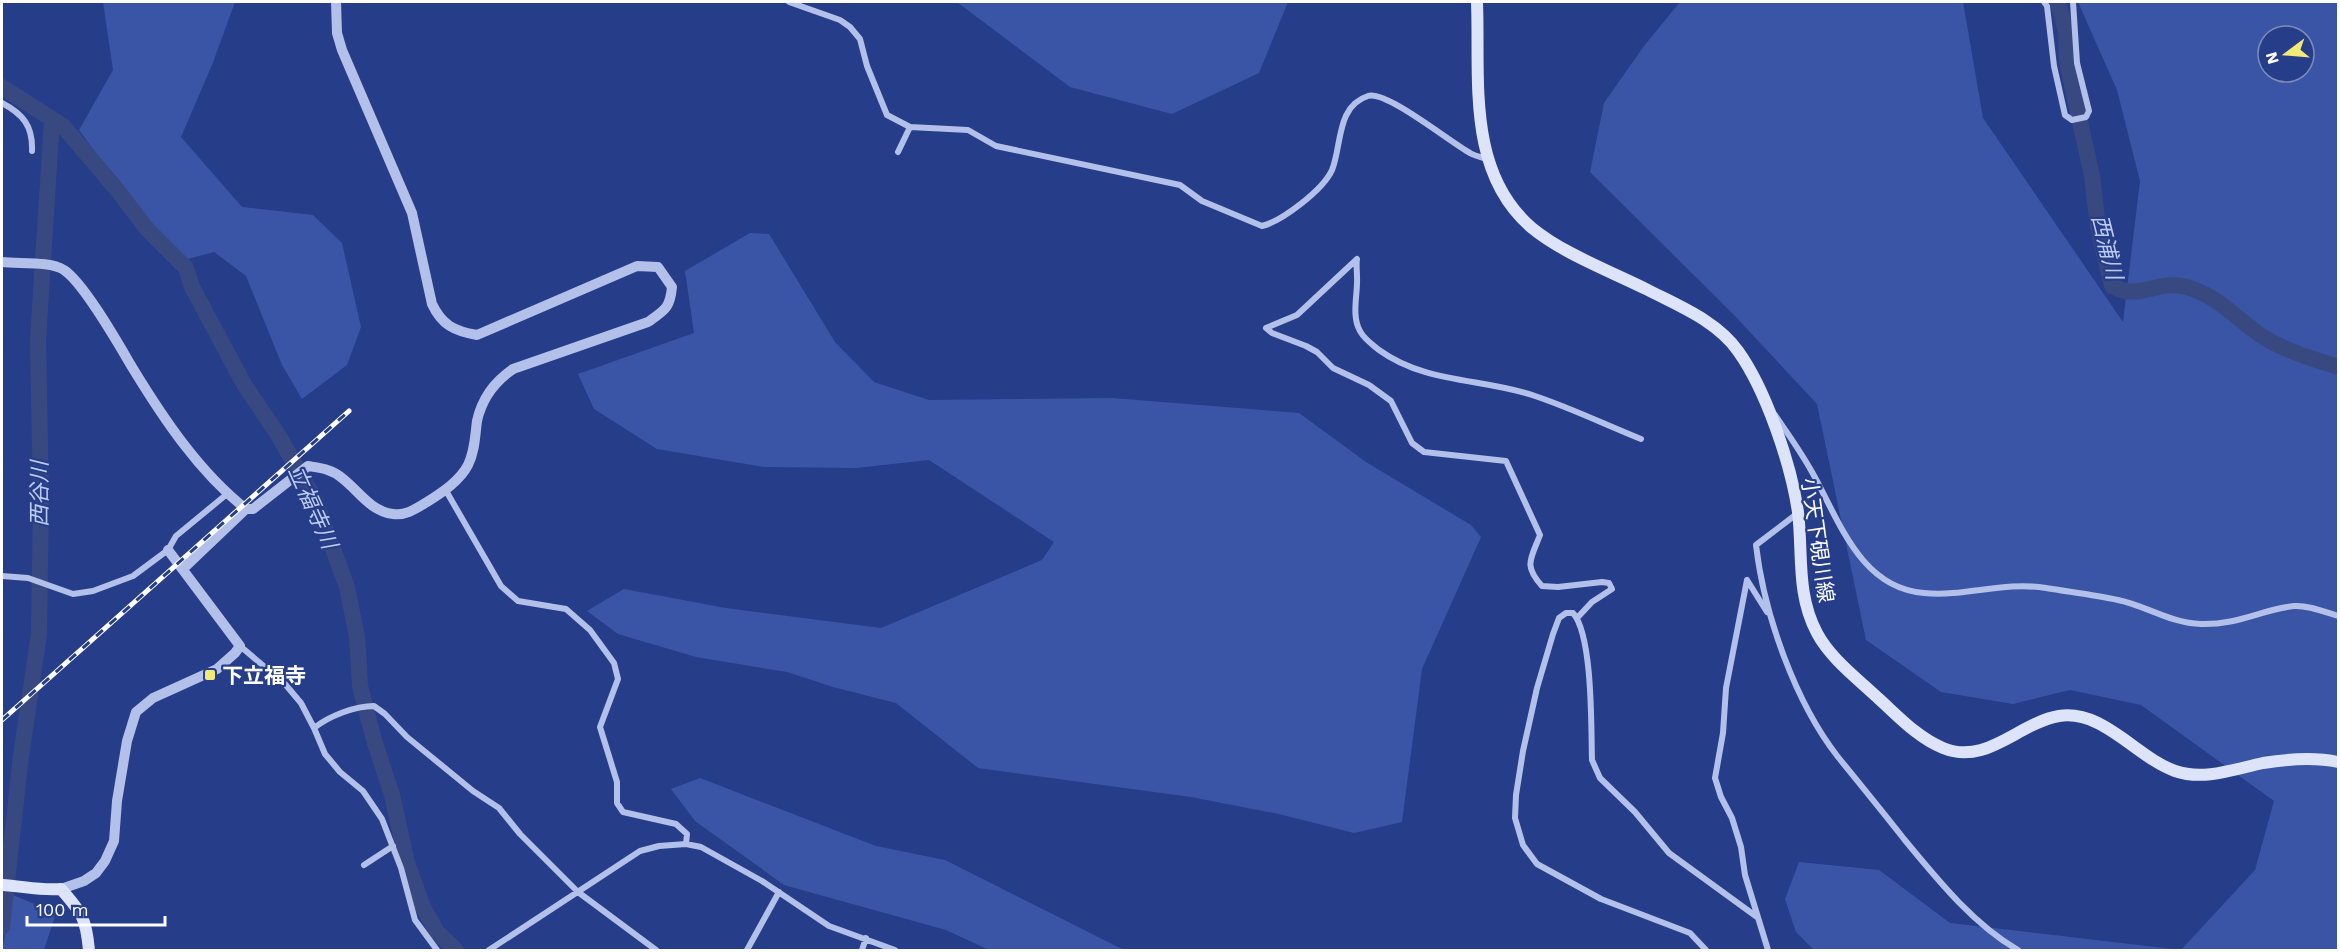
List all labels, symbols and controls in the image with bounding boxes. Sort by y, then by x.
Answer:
north arrow [2256,24,2316,84]
text: N [2261,50,2283,66]
water label: 西浦川 [2087,212,2128,284]
water label: 西谷川 [27,459,52,527]
water label: 立福寺川 [284,462,343,554]
street label: 小天下硯川線 [1797,476,1839,604]
place label: 下立福寺 [222,663,306,688]
marker: 下立福寺 [203,668,217,682]
scale bar [27,889,165,927]
text: 100 m [36,899,89,920]

